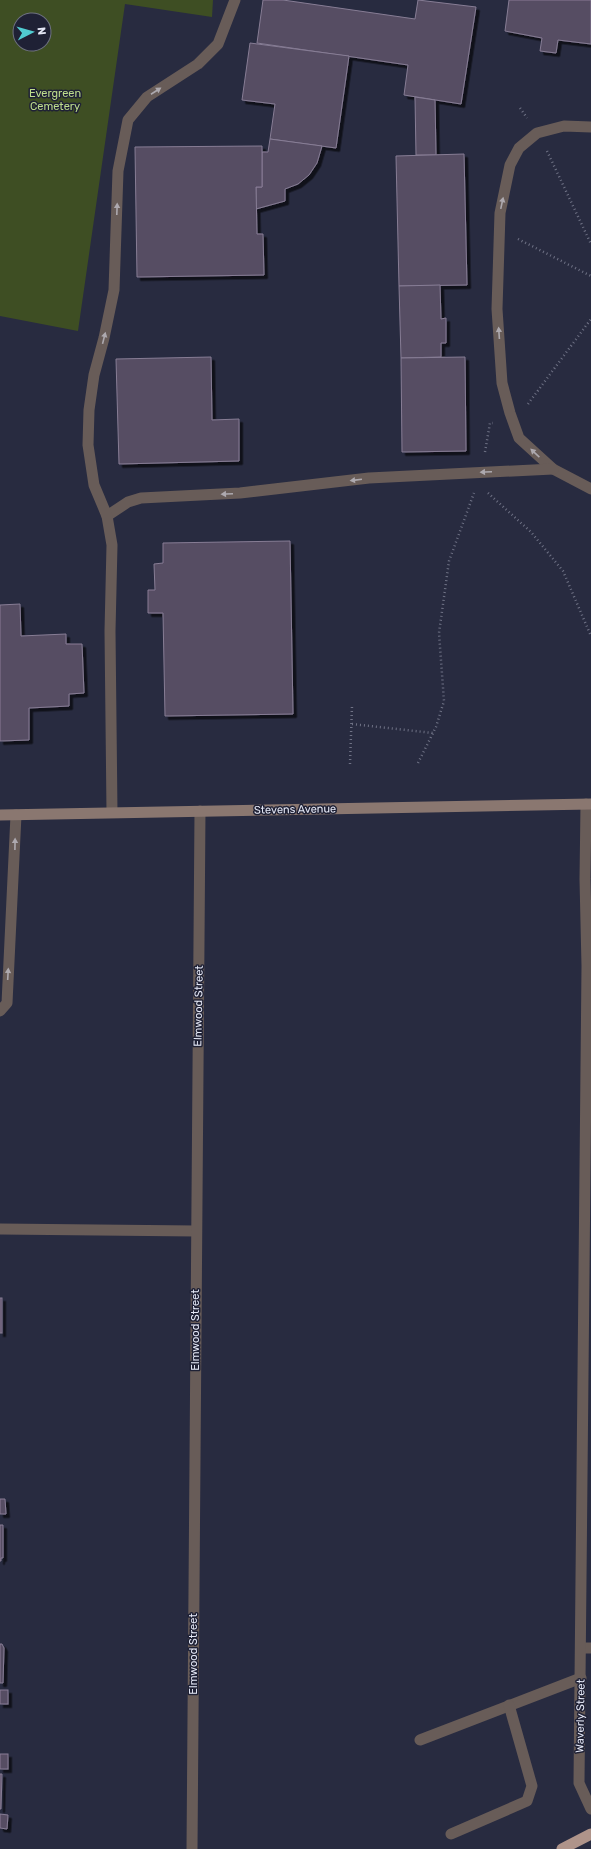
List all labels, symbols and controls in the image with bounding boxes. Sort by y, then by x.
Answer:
north arrow [12,12,52,52]
text: N [35,26,48,36]
park label: Evergreen Cemetery [29,87,81,113]
one-way arrow [151,87,161,95]
one-way arrow [500,197,506,209]
one-way arrow [113,203,120,215]
one-way arrow [495,327,502,339]
one-way arrow [102,331,108,344]
one-way arrow [530,448,540,458]
one-way arrow [480,469,492,476]
one-way arrow [350,476,362,483]
one-way arrow [221,490,233,497]
street label: Stevens Avenue [254,802,336,817]
one-way arrow [12,837,18,850]
street label: Elmwood Street [191,965,206,1047]
one-way arrow [5,968,12,980]
street label: Elmwood Street [189,1289,202,1371]
street label: Elmwood Street [187,1613,200,1695]
street label: Waverly Street [573,1678,588,1753]

